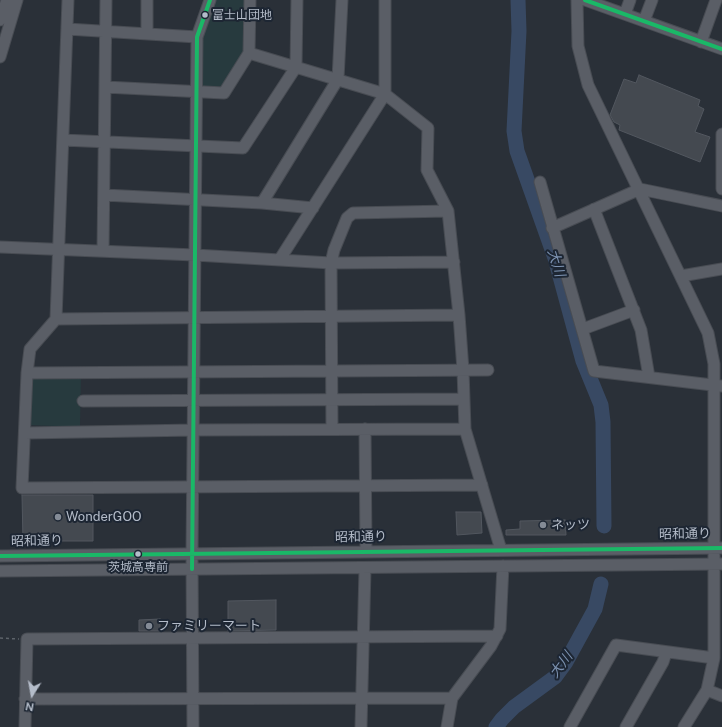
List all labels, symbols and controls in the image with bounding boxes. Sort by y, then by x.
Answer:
place label: 富士山団地 [212,8,272,22]
marker: 富士山団地 [200,10,210,20]
water label: 大川 [544,247,568,279]
place label: WonderGOO [66,509,141,525]
marker: WonderGOO [53,512,63,522]
place label: ネッツ [551,517,590,533]
marker: ネッツ [538,520,548,530]
street label: 昭和通り [659,526,711,542]
street label: 昭和通り [335,529,387,545]
street label: 昭和通り [11,533,63,549]
marker: 茨城高専前 [133,549,143,559]
place label: 茨城高専前 [108,560,168,574]
place label: ファミリーマート [157,618,261,634]
marker: ファミリーマート [144,621,154,631]
water label: 大川 [546,649,576,681]
north arrow [12,675,52,715]
text: N [24,700,35,713]

